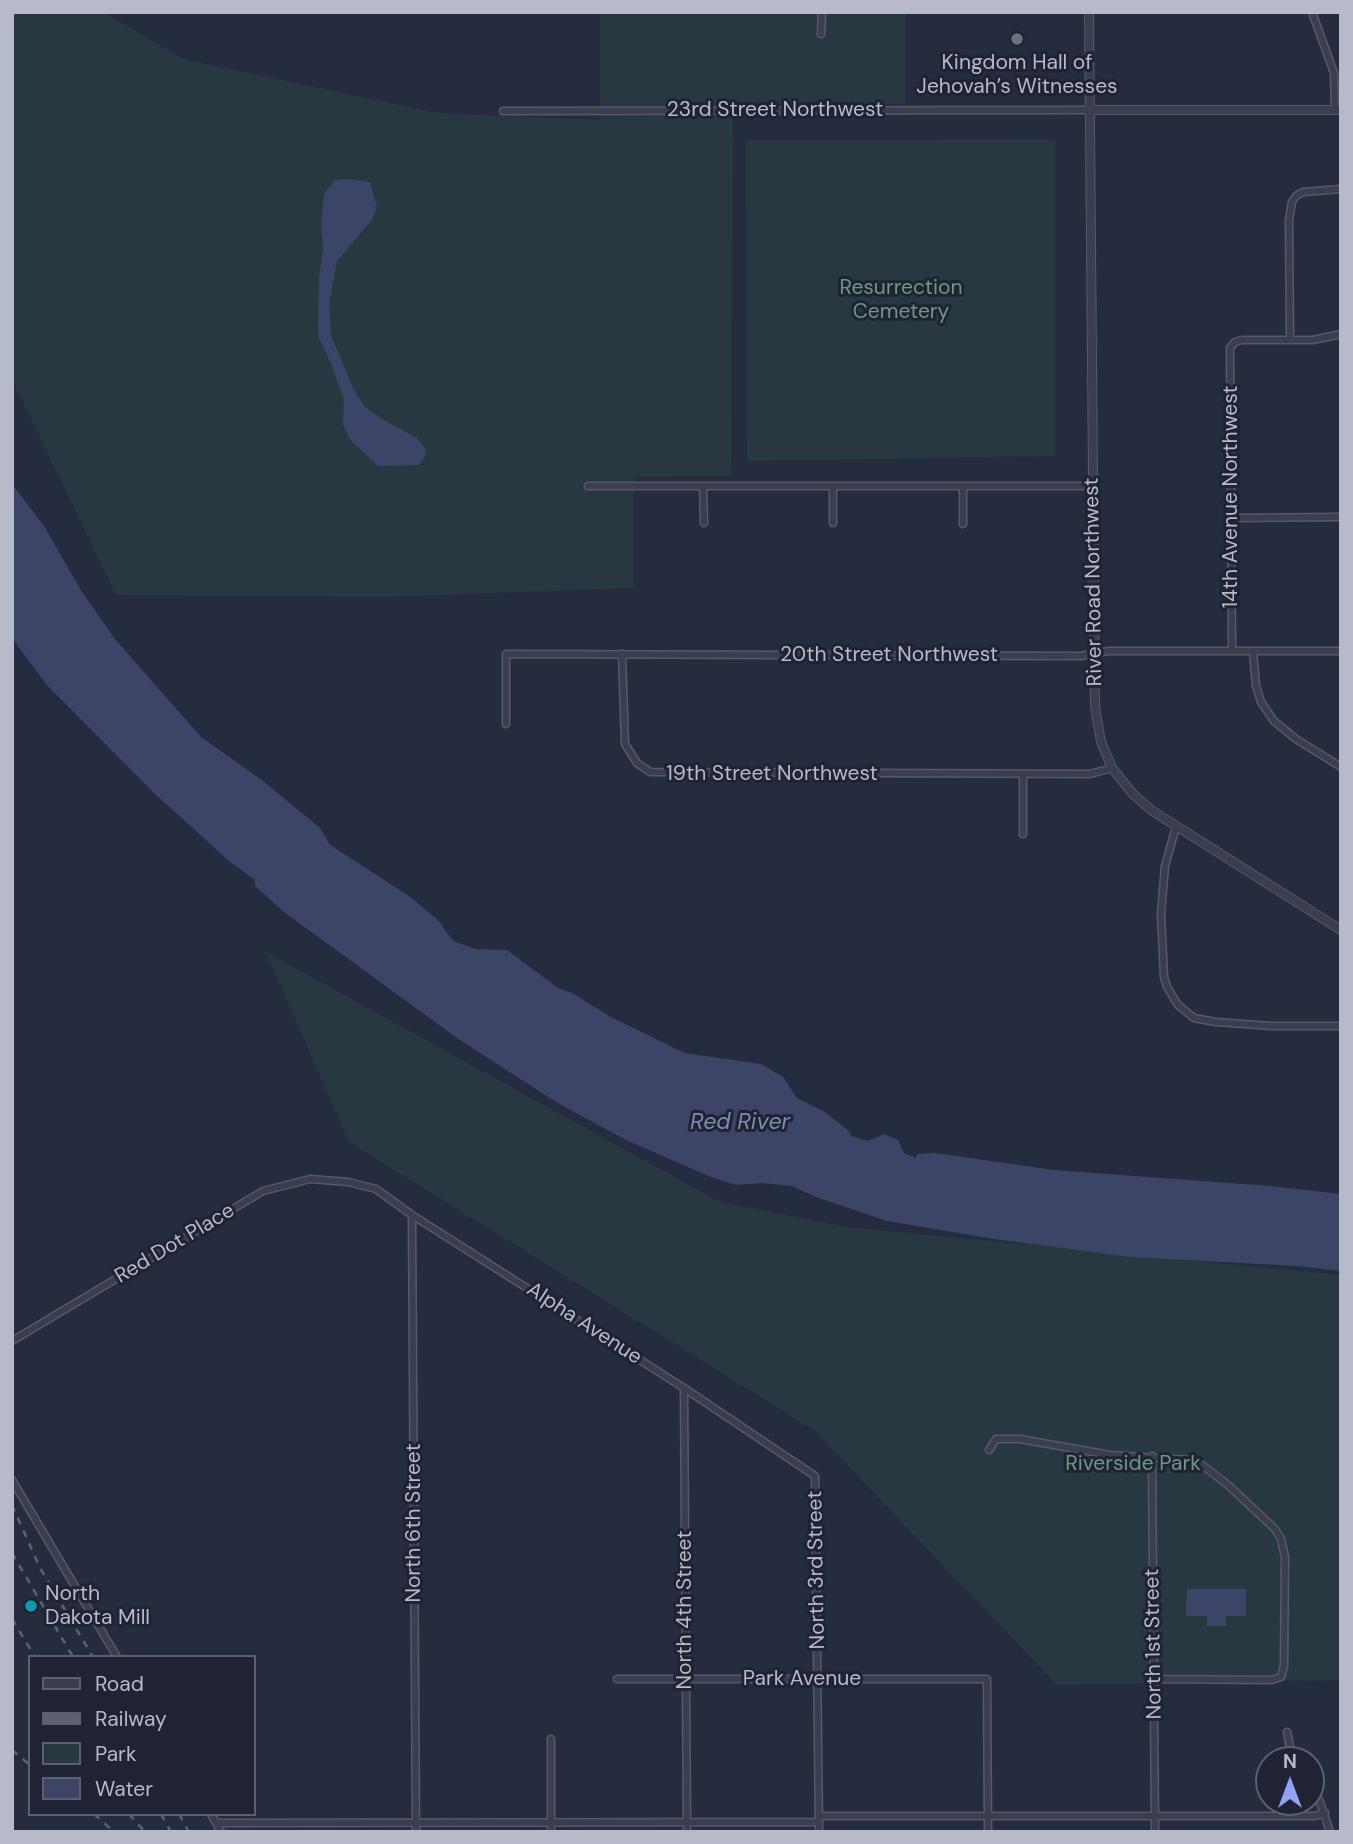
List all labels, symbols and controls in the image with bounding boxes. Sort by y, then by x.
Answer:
marker: Kingdom Hall of Jehovah’s Witnesses [1009,31,1025,47]
place label: Kingdom Hall of Jehovah’s Witnesses [916,50,1118,100]
street label: 23rd Street Northwest [667,97,883,123]
park label: Resurrection Cemetery [840,275,962,325]
street label: 14th Avenue Northwest [1218,385,1244,609]
street label: River Road Northwest [1080,477,1108,687]
street label: 20th Street Northwest [780,642,998,668]
street label: 19th Street Northwest [666,761,878,787]
water label: Red River [690,1109,790,1137]
street label: Red Dot Place [111,1198,239,1290]
street label: Alpha Avenue [522,1277,646,1371]
street label: North 6th Street [401,1443,427,1603]
park label: Riverside Park [1065,1451,1201,1477]
street label: North 3rd Street [803,1490,831,1650]
street label: North 4th Street [672,1531,698,1689]
street label: North 1st Street [1140,1568,1168,1720]
place label: North Dakota Mill [45,1581,150,1631]
marker: North Dakota Mill [23,1598,39,1614]
legend [28,1655,256,1816]
street label: Park Avenue [743,1666,861,1692]
text: Road [95,1670,144,1698]
text: Railway [95,1705,167,1733]
text: Park [95,1740,136,1768]
north arrow [1255,1746,1325,1816]
text: N [1283,1749,1297,1774]
text: Water [95,1775,153,1803]

